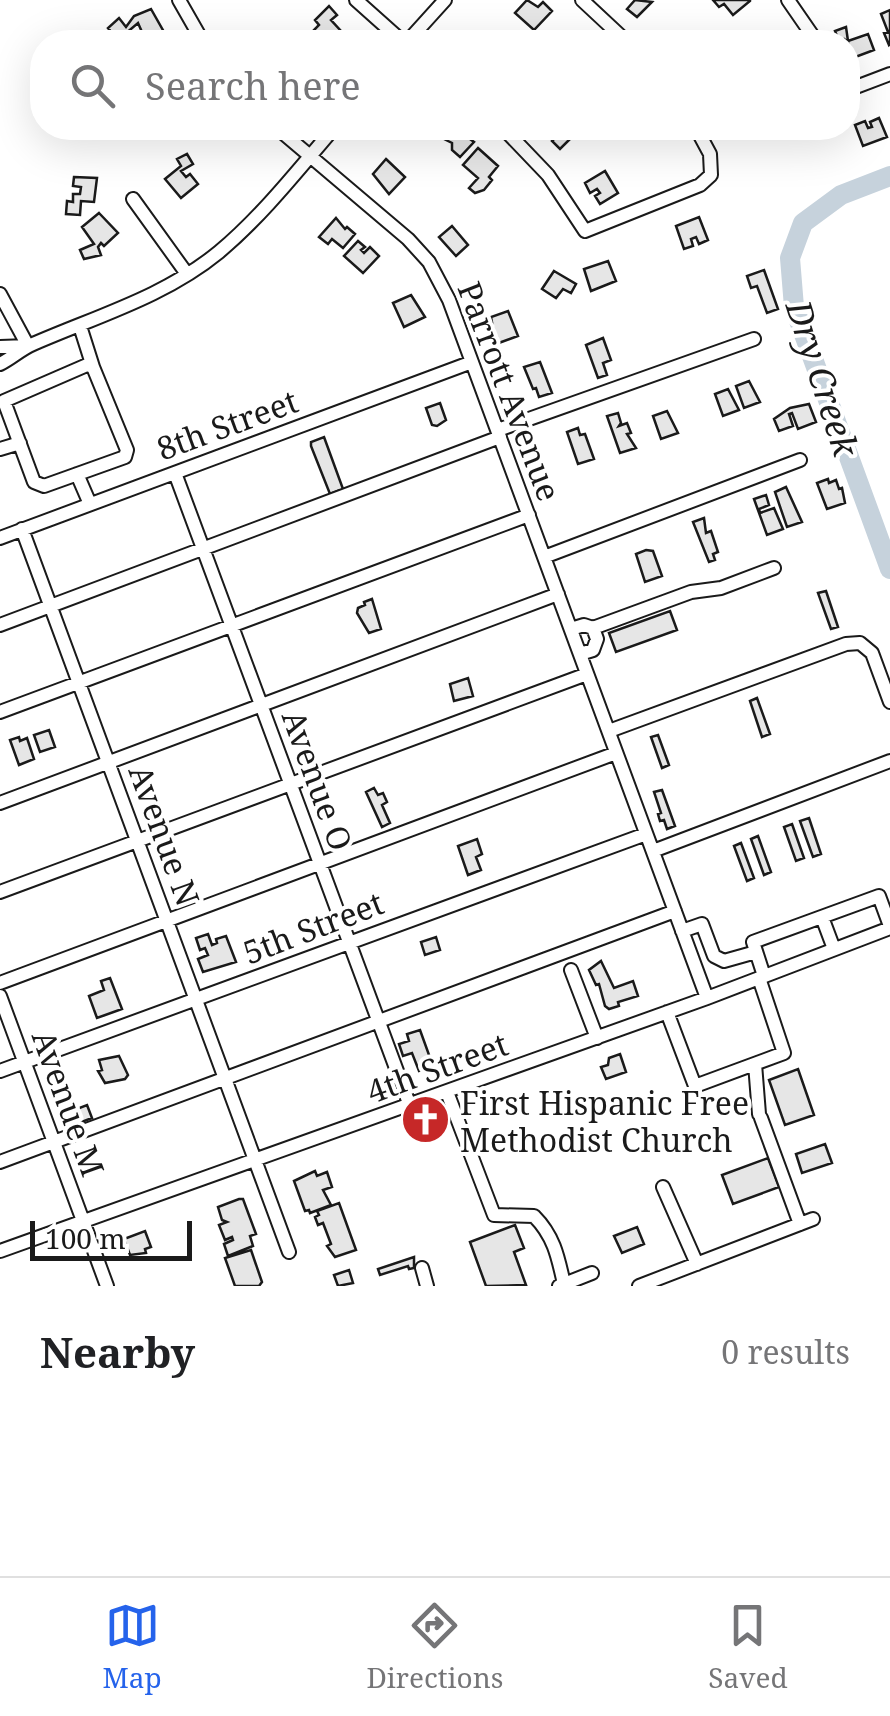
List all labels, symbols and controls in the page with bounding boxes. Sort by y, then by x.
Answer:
search box [30,30,860,140]
icon: search [65,58,120,113]
text: Search here [145,59,361,111]
street label: Parrott Avenue [449,275,571,507]
water label: Dry Creek [775,293,871,463]
street label: 8th Street [151,379,303,469]
street label: Avenue O [273,704,363,856]
street label: Avenue N [120,759,210,911]
street label: 5th Street [237,881,389,973]
street label: 4th Street [361,1022,513,1112]
street label: Avenue M [23,1024,115,1182]
place label: First Hispanic Free Methodist Church [460,1081,749,1161]
church icon: First Hispanic Free Methodist Church [399,1094,451,1146]
scale bar [30,1216,192,1260]
text: 100 m [45,1219,126,1257]
text: Nearby [40,1323,195,1380]
text: 0 results [721,1330,850,1373]
tab: Map [102,1598,162,1696]
tab: Directions [366,1598,503,1696]
tab: Saved [708,1598,788,1696]

